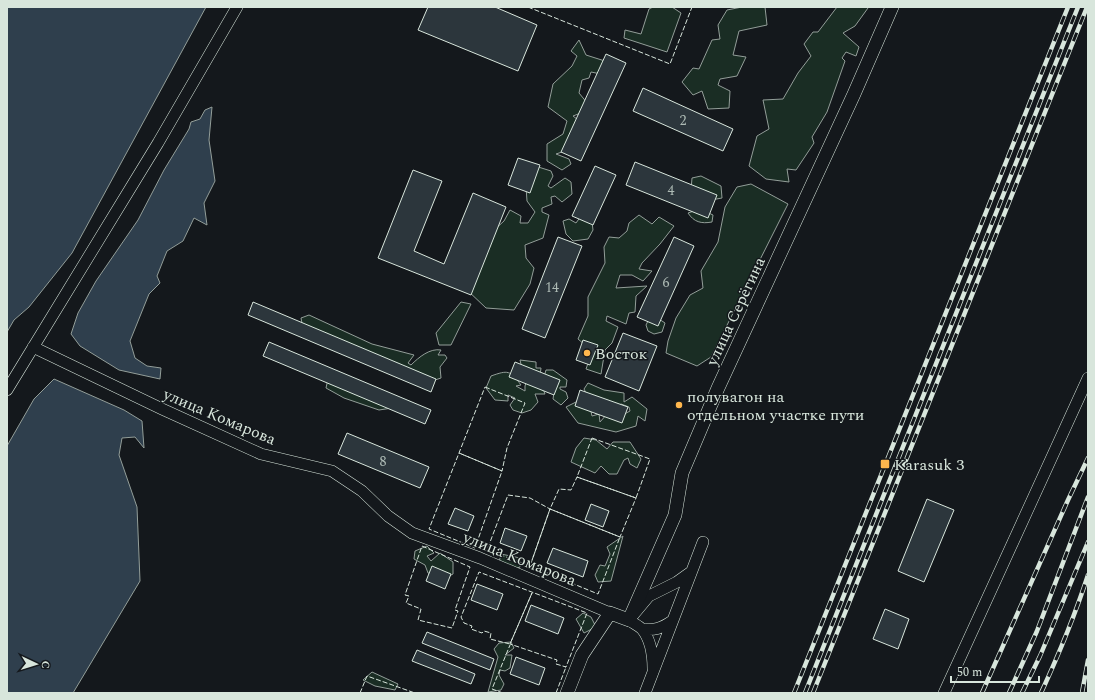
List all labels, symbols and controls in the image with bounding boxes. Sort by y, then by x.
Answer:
house number: 2 [680,110,687,131]
house number: 4 [668,180,675,201]
street label: улица Серёгина [700,253,772,371]
house number: 6 [663,272,670,293]
house number: 14 [545,277,559,298]
place label: Восток [595,342,648,366]
marker: Восток [582,348,592,358]
street label: улица Комарова [159,382,280,452]
place label: полувагон на отдельном участке пути [687,385,864,427]
marker: полувагон на отдельном участке пути [674,400,684,410]
house number: 8 [380,451,387,472]
place label: Karasuk 3 [894,453,964,477]
marker: Karasuk 3 [879,458,891,470]
street label: улица Комарова [458,525,580,593]
north arrow [16,644,56,684]
scale bar [951,658,1039,684]
text: С [37,660,54,669]
text: 50 m [957,663,982,682]

